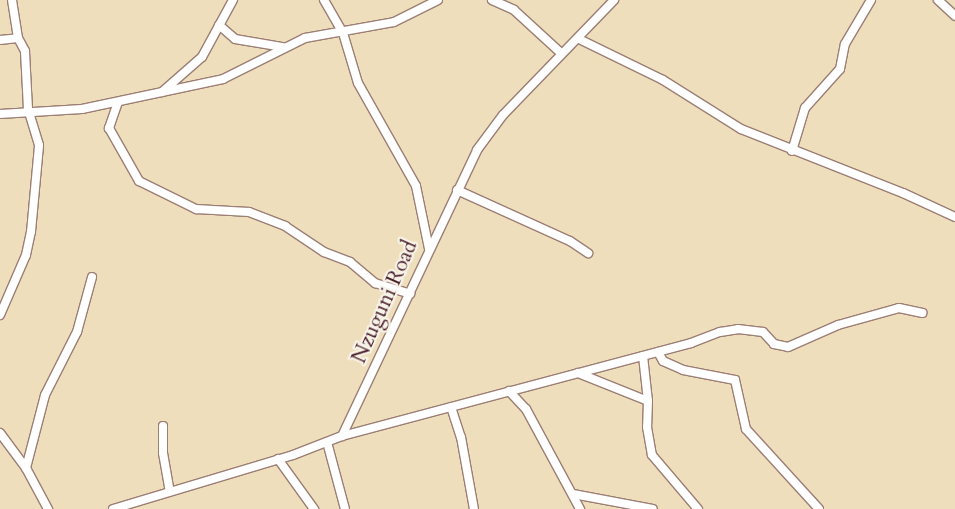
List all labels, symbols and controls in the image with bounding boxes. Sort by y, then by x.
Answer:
street label: Nzuguni Road [347,237,423,367]

